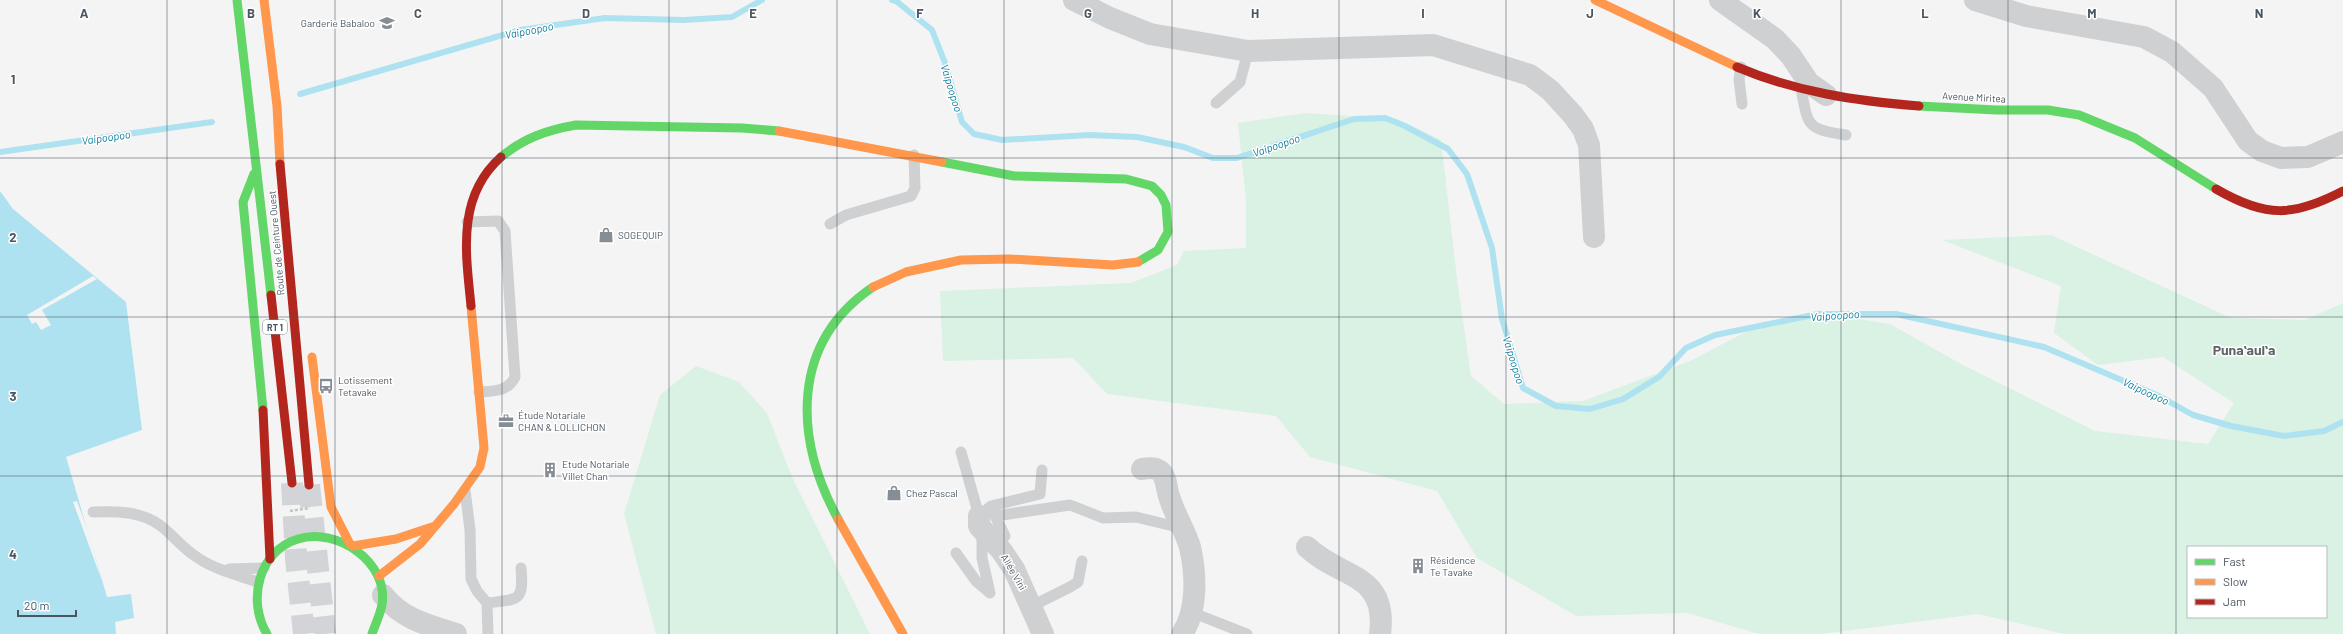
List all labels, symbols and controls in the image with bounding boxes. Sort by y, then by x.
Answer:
text: A [80,5,89,21]
text: B [247,5,255,21]
text: C [414,5,422,21]
text: D [582,5,590,21]
text: E [749,5,757,21]
text: F [916,5,924,21]
text: G [1084,5,1092,21]
text: H [1251,5,1259,21]
text: I [1421,5,1425,21]
text: J [1586,5,1594,21]
text: K [1753,5,1761,21]
text: L [1921,5,1929,21]
text: M [2087,5,2097,21]
text: N [2255,5,2263,21]
school or university icon: Garderie Babaloo [378,14,396,32]
place label: Garderie Babaloo [301,17,375,29]
water label: Vaipoopoo [504,19,555,41]
water label: Vaipoopoo [939,63,965,114]
text: 1 [11,71,15,87]
street label: Avenue Miritea [1942,89,2006,105]
water label: Vaipoopoo [81,127,131,147]
water label: Vaipoopoo [1251,131,1302,159]
street label: Route de Ceinture Ouest [265,190,287,296]
shop icon: SOGEQUIP [597,226,615,244]
text: 2 [9,229,17,245]
place label: SOGEQUIP [618,229,663,241]
water label: Vaipoopoo [1810,307,1860,323]
road number: RT 1 [263,320,287,334]
water label: Vaipoopoo [1501,335,1527,386]
district label: Punaʻauiʻa [2213,341,2275,358]
place label: Lotissement Tetavake [338,374,393,398]
water label: Vaipoopoo [2121,375,2171,407]
bus stop icon: Lotissement Tetavake [317,377,335,395]
text: 3 [9,388,17,404]
place label: Étude Notariale CHAN & LOLLICHON [518,409,606,433]
office icon: Étude Notariale CHAN & LOLLICHON [497,412,515,430]
place label: Etude Notariale Villet Chan [562,458,630,482]
building icon: Etude Notariale Villet Chan [541,461,559,479]
shop icon: Chez Pascal [885,484,903,502]
place label: Chez Pascal [906,487,958,499]
text: 4 [9,546,17,562]
legend [2187,546,2327,618]
street label: Allée Vini [999,552,1029,592]
place label: Résidence Te Tavake [1430,554,1475,578]
text: Fast [2223,554,2246,568]
building icon: Résidence Te Tavake [1409,557,1427,575]
text: Slow [2223,574,2248,588]
scale bar [18,592,76,618]
text: Jam [2223,594,2246,608]
text: 20 m [24,598,50,612]

